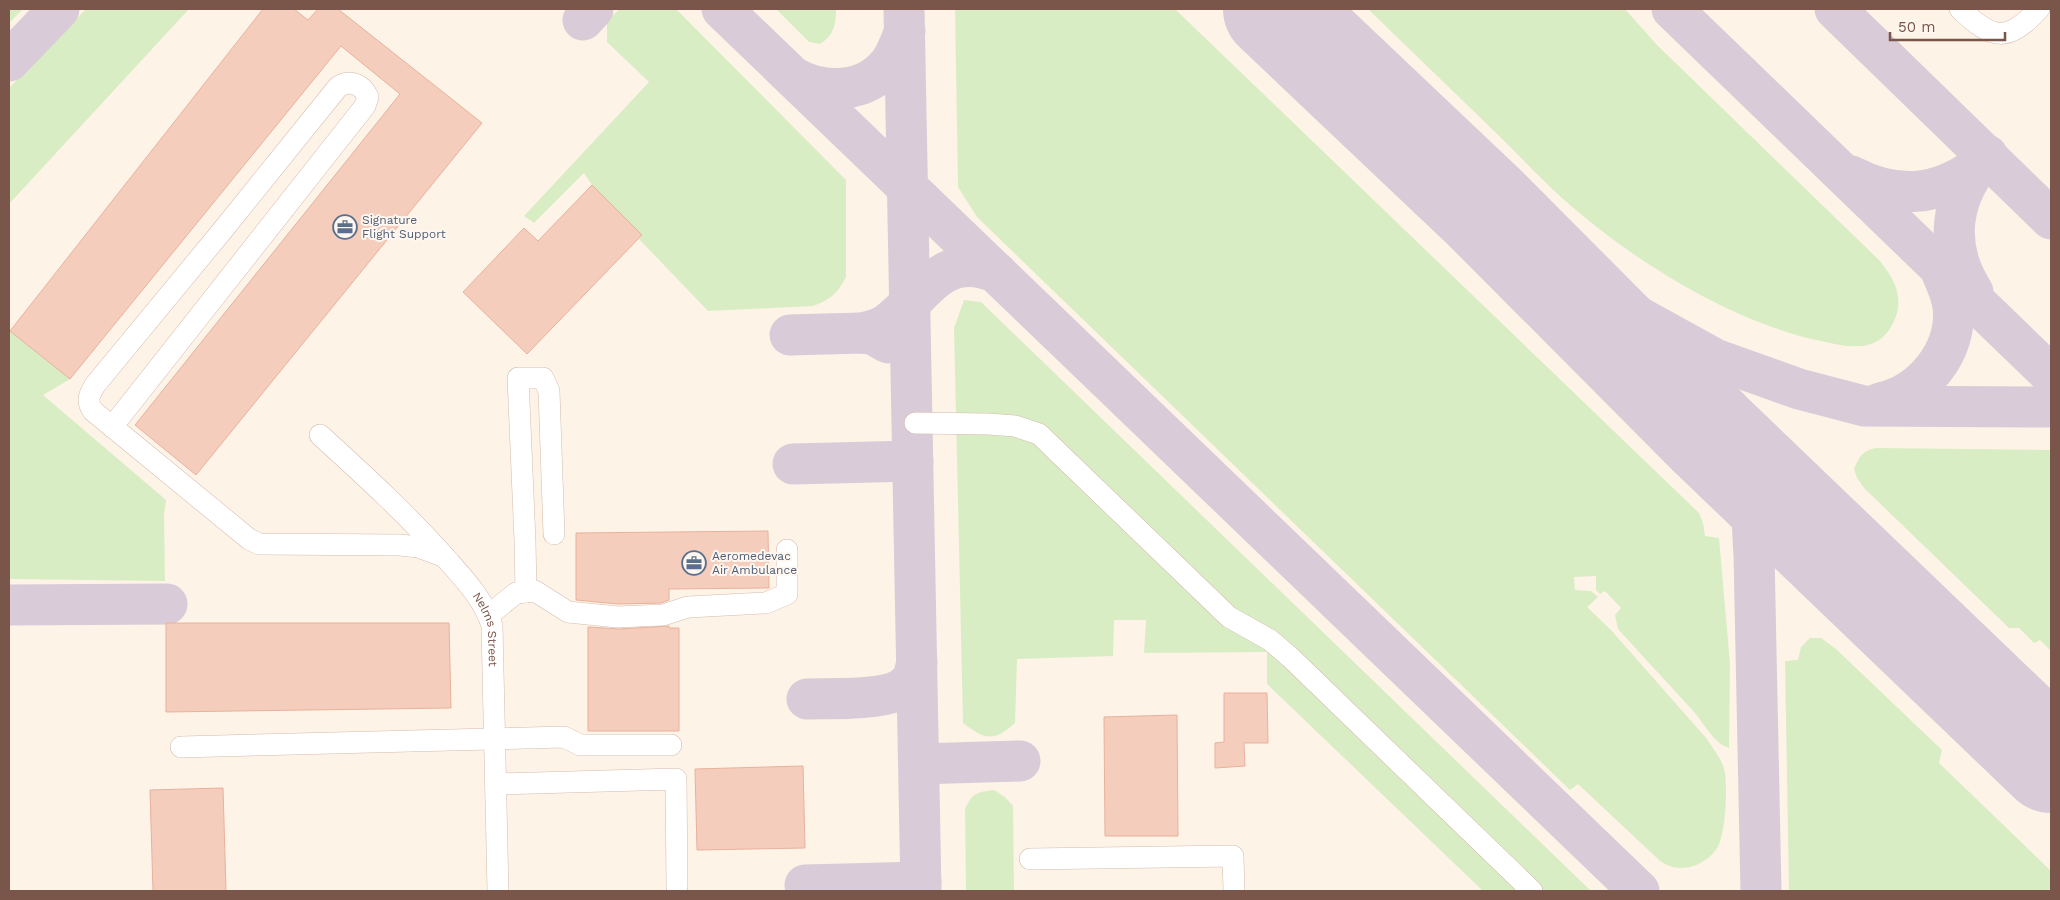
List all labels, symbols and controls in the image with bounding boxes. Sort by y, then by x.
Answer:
scale bar [1890,10,2005,42]
text: 50 m [1898,18,1935,36]
place label: Signature Flight Support [362,213,446,241]
office icon: Signature Flight Support [332,214,358,240]
place label: Aeromedevac Air Ambulance [712,549,797,577]
office icon: Aeromedevac Air Ambulance [681,550,707,576]
street label: Nelms Street [470,590,500,667]

